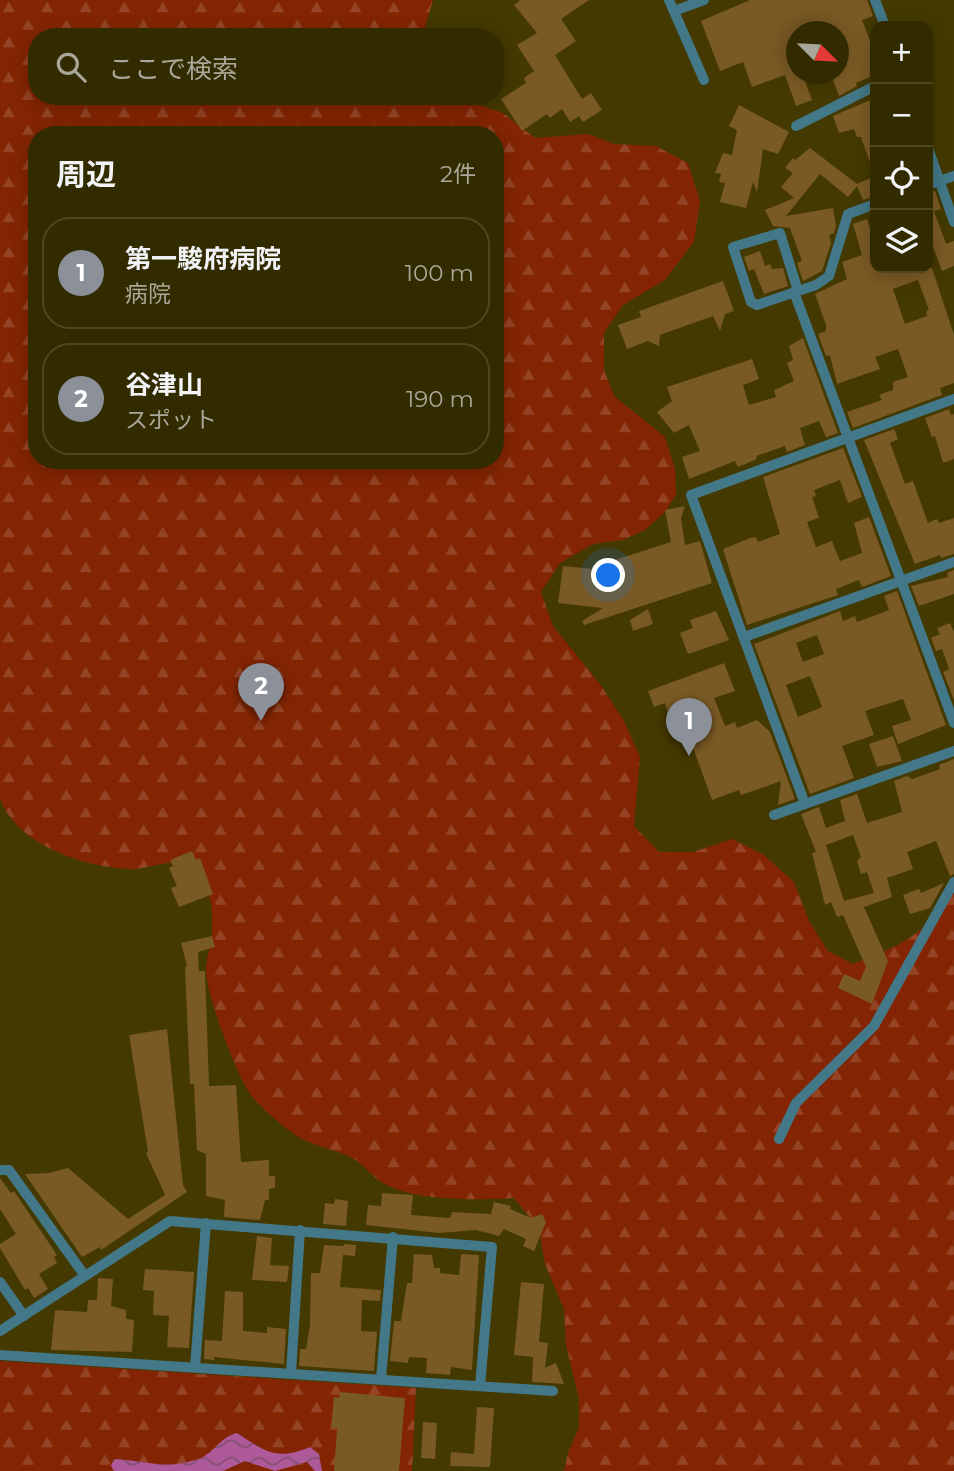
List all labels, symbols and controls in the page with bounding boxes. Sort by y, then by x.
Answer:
north arrow [786,21,849,84]
map controls [870,21,933,273]
button: + [870,21,933,84]
search box [28,28,504,105]
icon: search [52,48,90,86]
text: ここで検索 [108,53,238,85]
button: − [870,84,933,147]
button: locate [870,147,933,210]
text: 周辺 [56,156,116,193]
text: 2件 [440,160,476,188]
button: layers [870,210,933,273]
text: 第一駿府病院 [125,243,281,275]
text: 1 [76,259,86,287]
text: 100 m [405,259,474,287]
text: 病院 [125,280,171,308]
text: 谷津山 [125,369,203,401]
text: 2 [74,385,88,413]
text: 190 m [406,385,474,413]
text: スポット [125,406,217,434]
your location [591,558,625,592]
pin: 2 [238,663,284,721]
pin: 1 [666,698,712,756]

